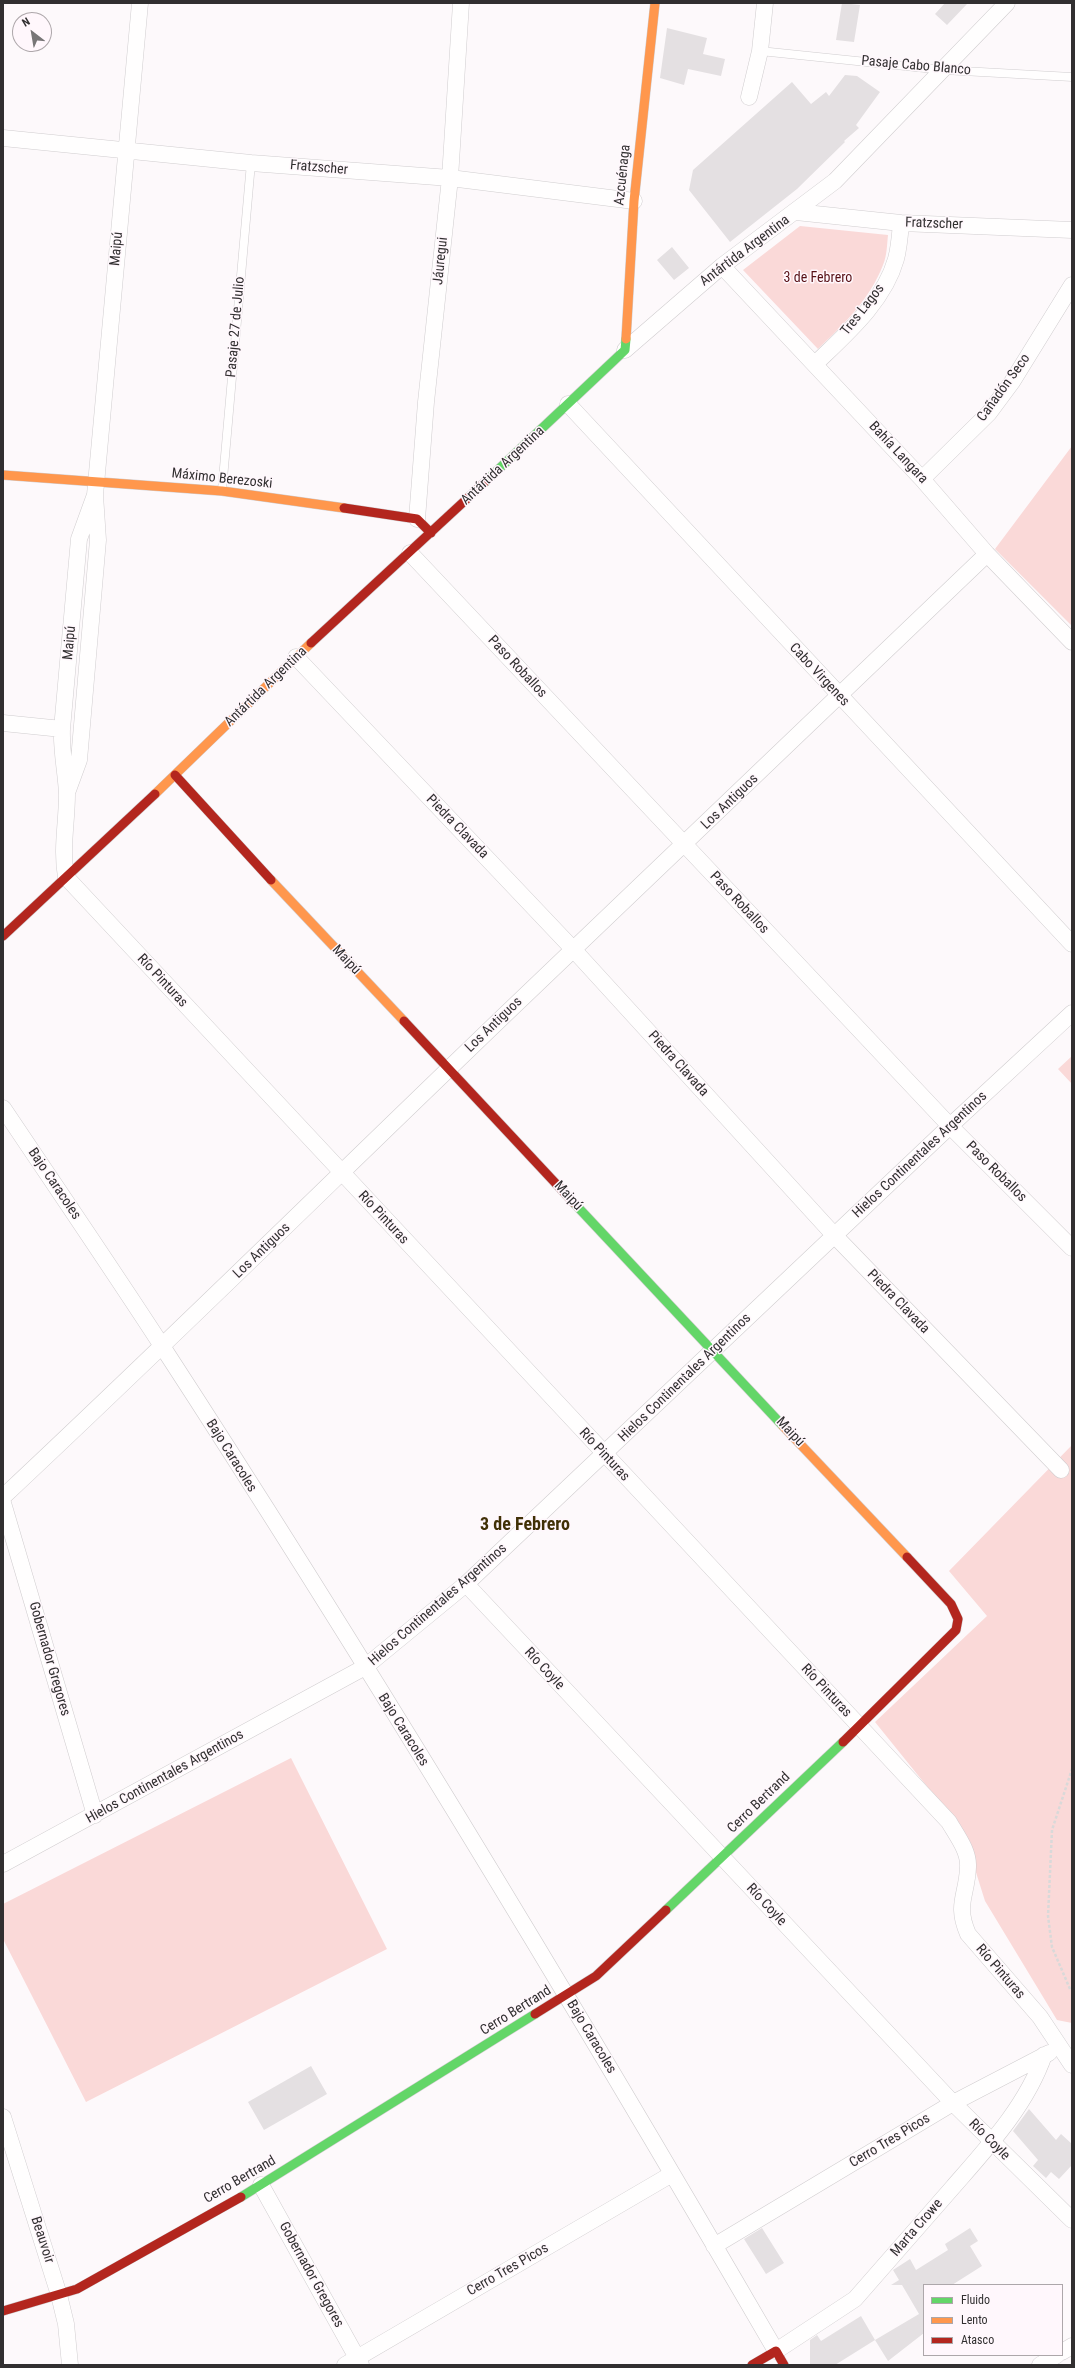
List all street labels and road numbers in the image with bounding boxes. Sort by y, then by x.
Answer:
street label: Pasaje Cabo Blanco [860,53,972,79]
street label: Azcuénaga [611,144,635,206]
street label: Fratzscher [289,157,349,179]
street label: Antártida Argentina [697,212,793,290]
street label: Fratzscher [905,215,963,233]
street label: Maipú [107,231,127,267]
street label: Jáuregui [430,236,452,286]
street label: Pasaje 27 de Julio [223,276,249,378]
street label: Tres Lagos [838,281,888,339]
street label: Cañadón Seco [974,351,1034,425]
street label: Bahía Langara [865,418,931,488]
street label: Antártida Argentina [458,423,548,509]
street label: Máximo Berezoski [171,465,273,493]
street label: Maipú [60,625,80,661]
street label: Paso Roballos [484,632,550,702]
street label: Cabo Virgenes [786,640,852,710]
street label: Antártida Argentina [221,644,311,730]
street label: Los Antiguos [698,771,762,833]
street label: Piedra Clavada [422,792,492,862]
street label: Paso Roballos [706,868,772,938]
street label: Maipú [328,942,364,978]
street label: Río Pinturas [133,951,191,1011]
street label: Los Antiguos [462,994,526,1056]
street label: Piedra Clavada [644,1028,712,1100]
street label: Hielos Continentales Argentinos [849,1088,991,1222]
street label: Paso Roballos [962,1138,1030,1206]
street label: Bajo Caracoles [24,1145,84,1223]
street label: Maipú [550,1178,586,1214]
street label: Río Pinturas [354,1188,412,1248]
street label: Los Antiguos [230,1220,294,1282]
street label: Piedra Clavada [863,1267,933,1337]
street label: Hielos Continentales Argentinos [615,1310,755,1446]
street label: Maipú [772,1414,808,1450]
street label: Bajo Caracoles [202,1416,260,1496]
street label: Río Pinturas [575,1425,633,1485]
street label: Hielos Continentales Argentinos [365,1540,511,1670]
street label: Gobernador Gregores [25,1600,73,1718]
street label: Río Coyle [520,1644,568,1694]
street label: Río Pinturas [797,1661,855,1721]
street label: Bajo Caracoles [374,1690,432,1770]
street label: Hielos Continentales Argentinos [83,1727,247,1827]
street label: Cerro Bertrand [724,1769,794,1837]
street label: Río Coyle [742,1880,790,1930]
street label: Río Pinturas [972,1941,1028,2003]
street label: Cerro Bertrand [477,1983,555,2039]
street label: Bajo Caracoles [562,1997,620,2077]
street label: Cerro Tres Picos [847,2110,933,2172]
street label: Río Coyle [965,2116,1013,2164]
street label: Cerro Bertrand [201,2153,279,2207]
street label: Marta Crowe [887,2196,947,2260]
street label: Beauvoir [27,2215,57,2265]
street label: Gobernador Gregores [275,2219,347,2331]
street label: Cerro Tres Picos [464,2240,552,2300]

